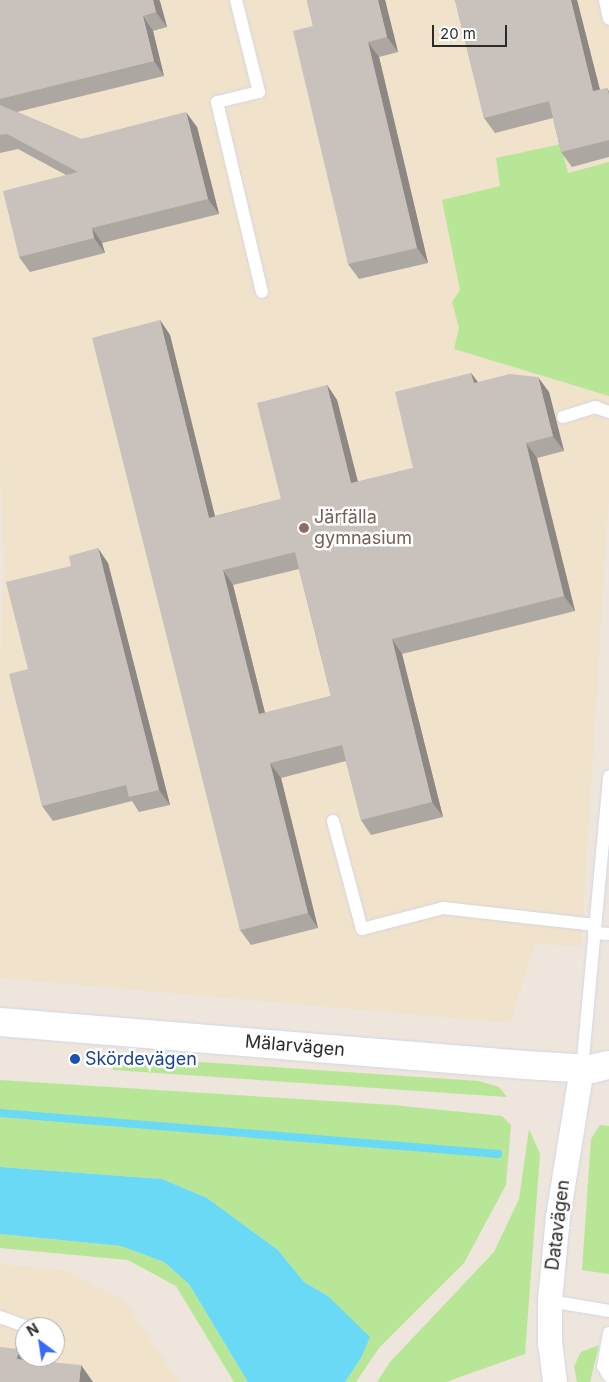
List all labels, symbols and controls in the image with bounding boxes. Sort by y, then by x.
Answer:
scale bar [434,15,509,47]
text: 20 m [440,24,476,43]
place label: Järfälla gymnasium [314,507,412,550]
marker: Järfälla gymnasium [298,522,310,534]
street label: Mälarvägen [244,1031,346,1061]
place label: Skördevägen [85,1048,197,1070]
marker: Skördevägen [69,1053,81,1065]
street label: Datavägen [542,1178,574,1272]
north arrow [15,1317,65,1367]
text: N [24,1320,41,1340]

